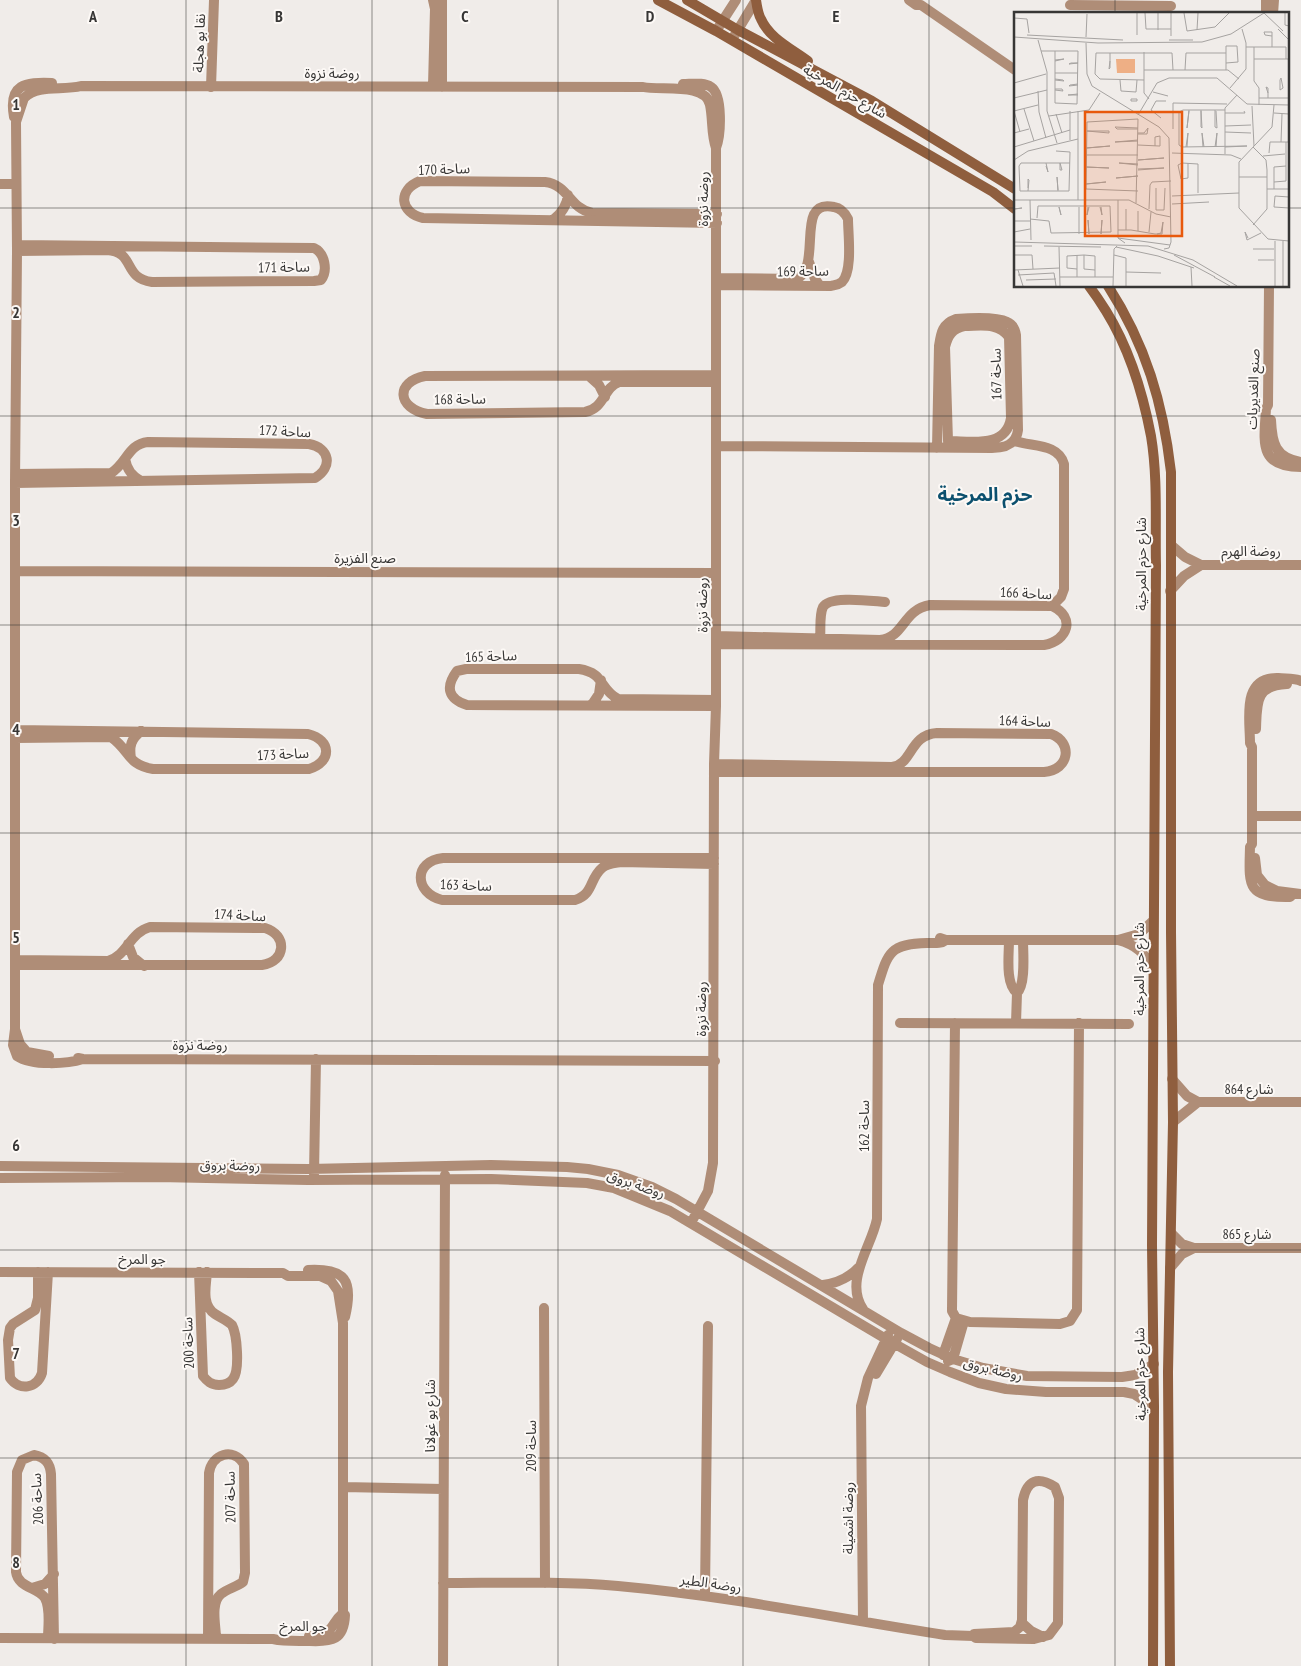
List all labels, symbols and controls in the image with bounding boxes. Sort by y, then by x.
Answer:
text: A [88,6,98,26]
text: B [275,6,283,26]
text: C [461,6,469,26]
text: D [646,6,655,26]
text: E [833,6,840,26]
inset map [1014,12,1288,288]
street label: نقا بو هجلة [189,13,209,73]
street label: شارع حزم المرخية [799,60,890,124]
street label: روضة نزوة [304,64,360,82]
text: 1 [12,94,20,114]
street label: ساحة 170 [418,159,470,179]
street label: روضة نزوة [694,171,712,227]
street label: ساحة 171 [258,258,310,276]
street label: ساحة 169 [777,262,829,280]
text: 2 [12,302,20,322]
street label: ساحة 167 [987,348,1005,400]
street label: صنع الغديريات [1243,348,1265,430]
street label: ساحة 168 [434,390,486,408]
street label: ساحة 172 [259,421,311,441]
district label: حزم المرخية [938,482,1032,509]
text: 3 [12,510,20,530]
street label: شارع حزم المرخية [1132,517,1152,611]
street label: روضة الهرم [1221,542,1281,562]
street label: صنع الفزيرة [334,549,396,569]
street label: روضة نزوة [693,577,711,633]
street label: ساحة 166 [1000,583,1052,603]
street label: ساحة 165 [465,646,517,666]
street label: ساحة 164 [999,711,1051,731]
text: 4 [12,719,20,739]
street label: ساحة 173 [257,744,309,764]
street label: ساحة 163 [440,875,492,895]
street label: ساحة 174 [214,905,266,925]
street label: شارع حزم المرخية [1130,922,1150,1016]
text: 5 [12,927,20,947]
street label: روضة نزوة [692,981,710,1037]
street label: روضة نزوة [172,1036,228,1054]
street label: شارع 864 [1224,1080,1274,1100]
street label: ساحة 162 [855,1100,873,1152]
text: 6 [12,1135,20,1155]
street label: روضة بروق [200,1155,260,1175]
street label: روضة بروق [605,1166,667,1202]
street label: شارع 865 [1222,1225,1272,1245]
street label: جو المرخ [118,1250,166,1270]
street label: ساحة 200 [178,1317,198,1369]
street label: شارع حزم المرخية [1130,1327,1152,1421]
text: 7 [12,1343,20,1363]
street label: روضة بروق [962,1353,1024,1385]
street label: شارع بو غولانا [421,1379,441,1453]
street label: ساحة 209 [522,1420,540,1472]
street label: ساحة 207 [221,1471,239,1523]
street label: ساحة 206 [27,1473,47,1525]
street label: روضة اشميلة [839,1482,857,1554]
text: 8 [12,1552,20,1572]
street label: روضة الطير [678,1570,743,1596]
street label: جو المرخ [279,1617,327,1637]

